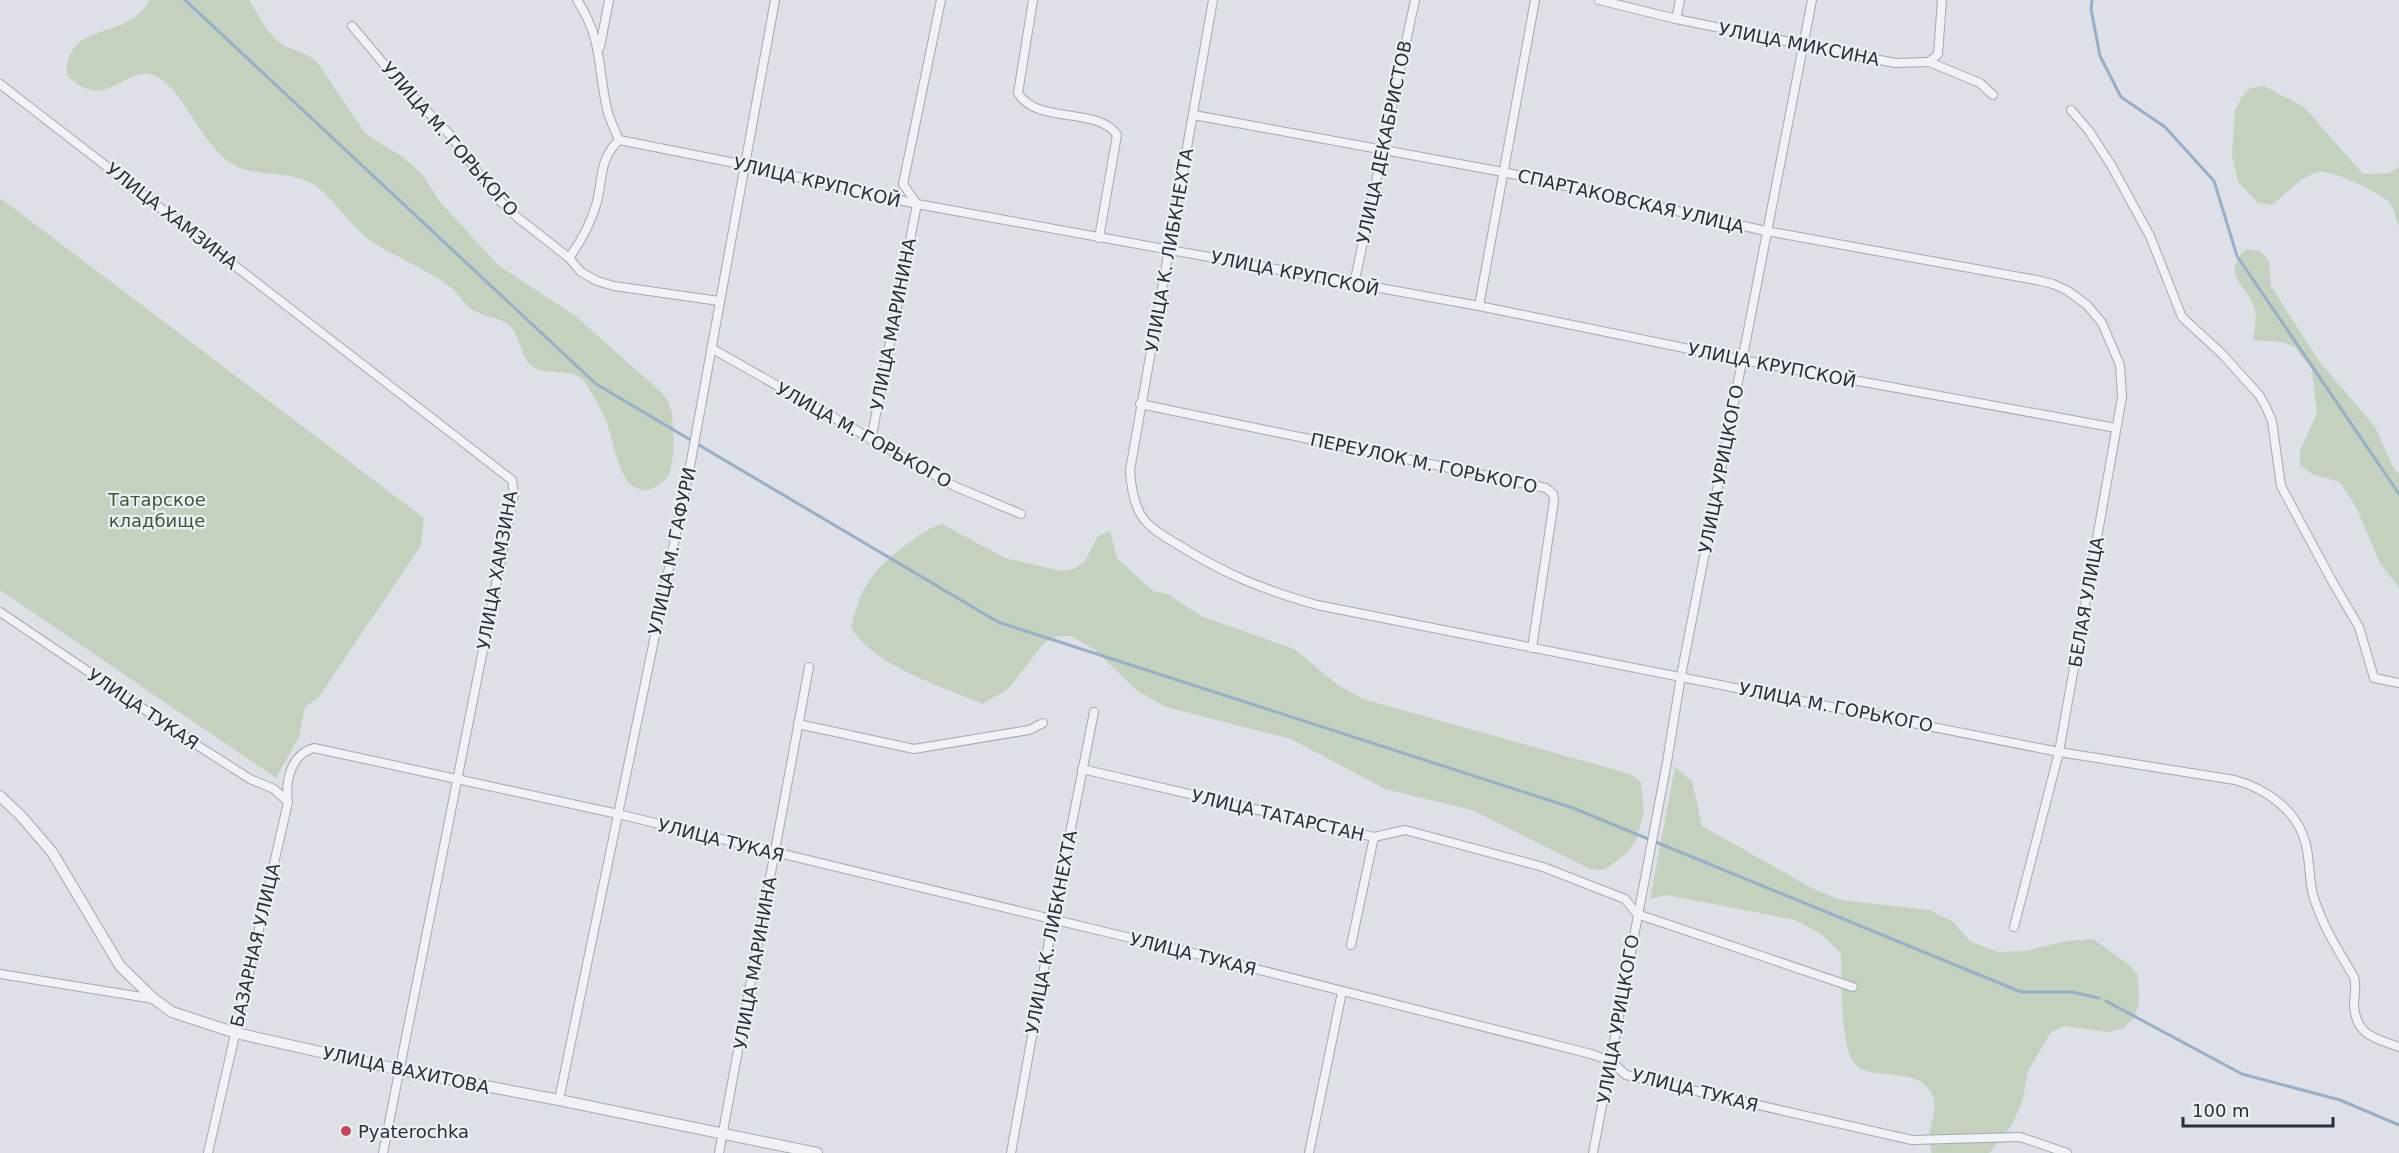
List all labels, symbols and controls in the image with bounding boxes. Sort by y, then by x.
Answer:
street label: УЛИЦА МИКСИНА [1717,18,1882,70]
street label: УЛИЦА ДЕКАБРИСТОВ [1352,38,1416,246]
street label: УЛИЦА М. ГОРЬКОГО [377,58,523,220]
street label: УЛИЦА К. ЛИБКНЕХТА [1141,146,1197,354]
street label: УЛИЦА КРУПСКОЙ [731,153,903,211]
street label: УЛИЦА ХАМЗИНА [102,158,242,274]
street label: СПАРТАКОВСКАЯ УЛИЦА [1516,165,1747,237]
street label: УЛИЦА МАРИНИНА [866,235,920,412]
street label: УЛИЦА КРУПСКОЙ [1209,246,1381,300]
street label: УЛИЦА КРУПСКОЙ [1686,338,1858,392]
street label: УЛИЦА М. ГОРЬКОГО [773,378,955,492]
street label: УЛИЦА УРИЦКОГО [1694,383,1748,555]
street label: ПЕРЕУЛОК М. ГОРЬКОГО [1308,429,1540,497]
street label: УЛИЦА М. ГАФУРИ [644,465,700,637]
street label: УЛИЦА ХАМЗИНА [473,488,521,651]
park label: Татарское кладбище [107,489,206,531]
street label: БЕЛАЯ УЛИЦА [2064,534,2108,669]
street label: УЛИЦА ТУКАЯ [83,664,203,754]
street label: УЛИЦА М. ГОРЬКОГО [1737,678,1935,736]
street label: УЛИЦА ТАТАРСТАН [1189,785,1367,845]
street label: УЛИЦА ТУКАЯ [656,814,786,866]
street label: УЛИЦА К. ЛИБКНЕХТА [1021,828,1081,1036]
street label: БАЗАРНАЯ УЛИЦА [226,860,284,1029]
street label: УЛИЦА МАРИНИНА [729,874,781,1051]
street label: УЛИЦА ТУКАЯ [1128,928,1258,980]
street label: УЛИЦА УРИЦКОГО [1593,933,1643,1105]
street label: УЛИЦА ВАХИТОВА [321,1042,492,1098]
street label: УЛИЦА ТУКАЯ [1630,1064,1760,1116]
scale bar [2183,1090,2333,1128]
text: 100 m [2192,1100,2250,1121]
place label: Pyaterochka [358,1121,469,1142]
marker: Pyaterochka [339,1124,353,1138]

